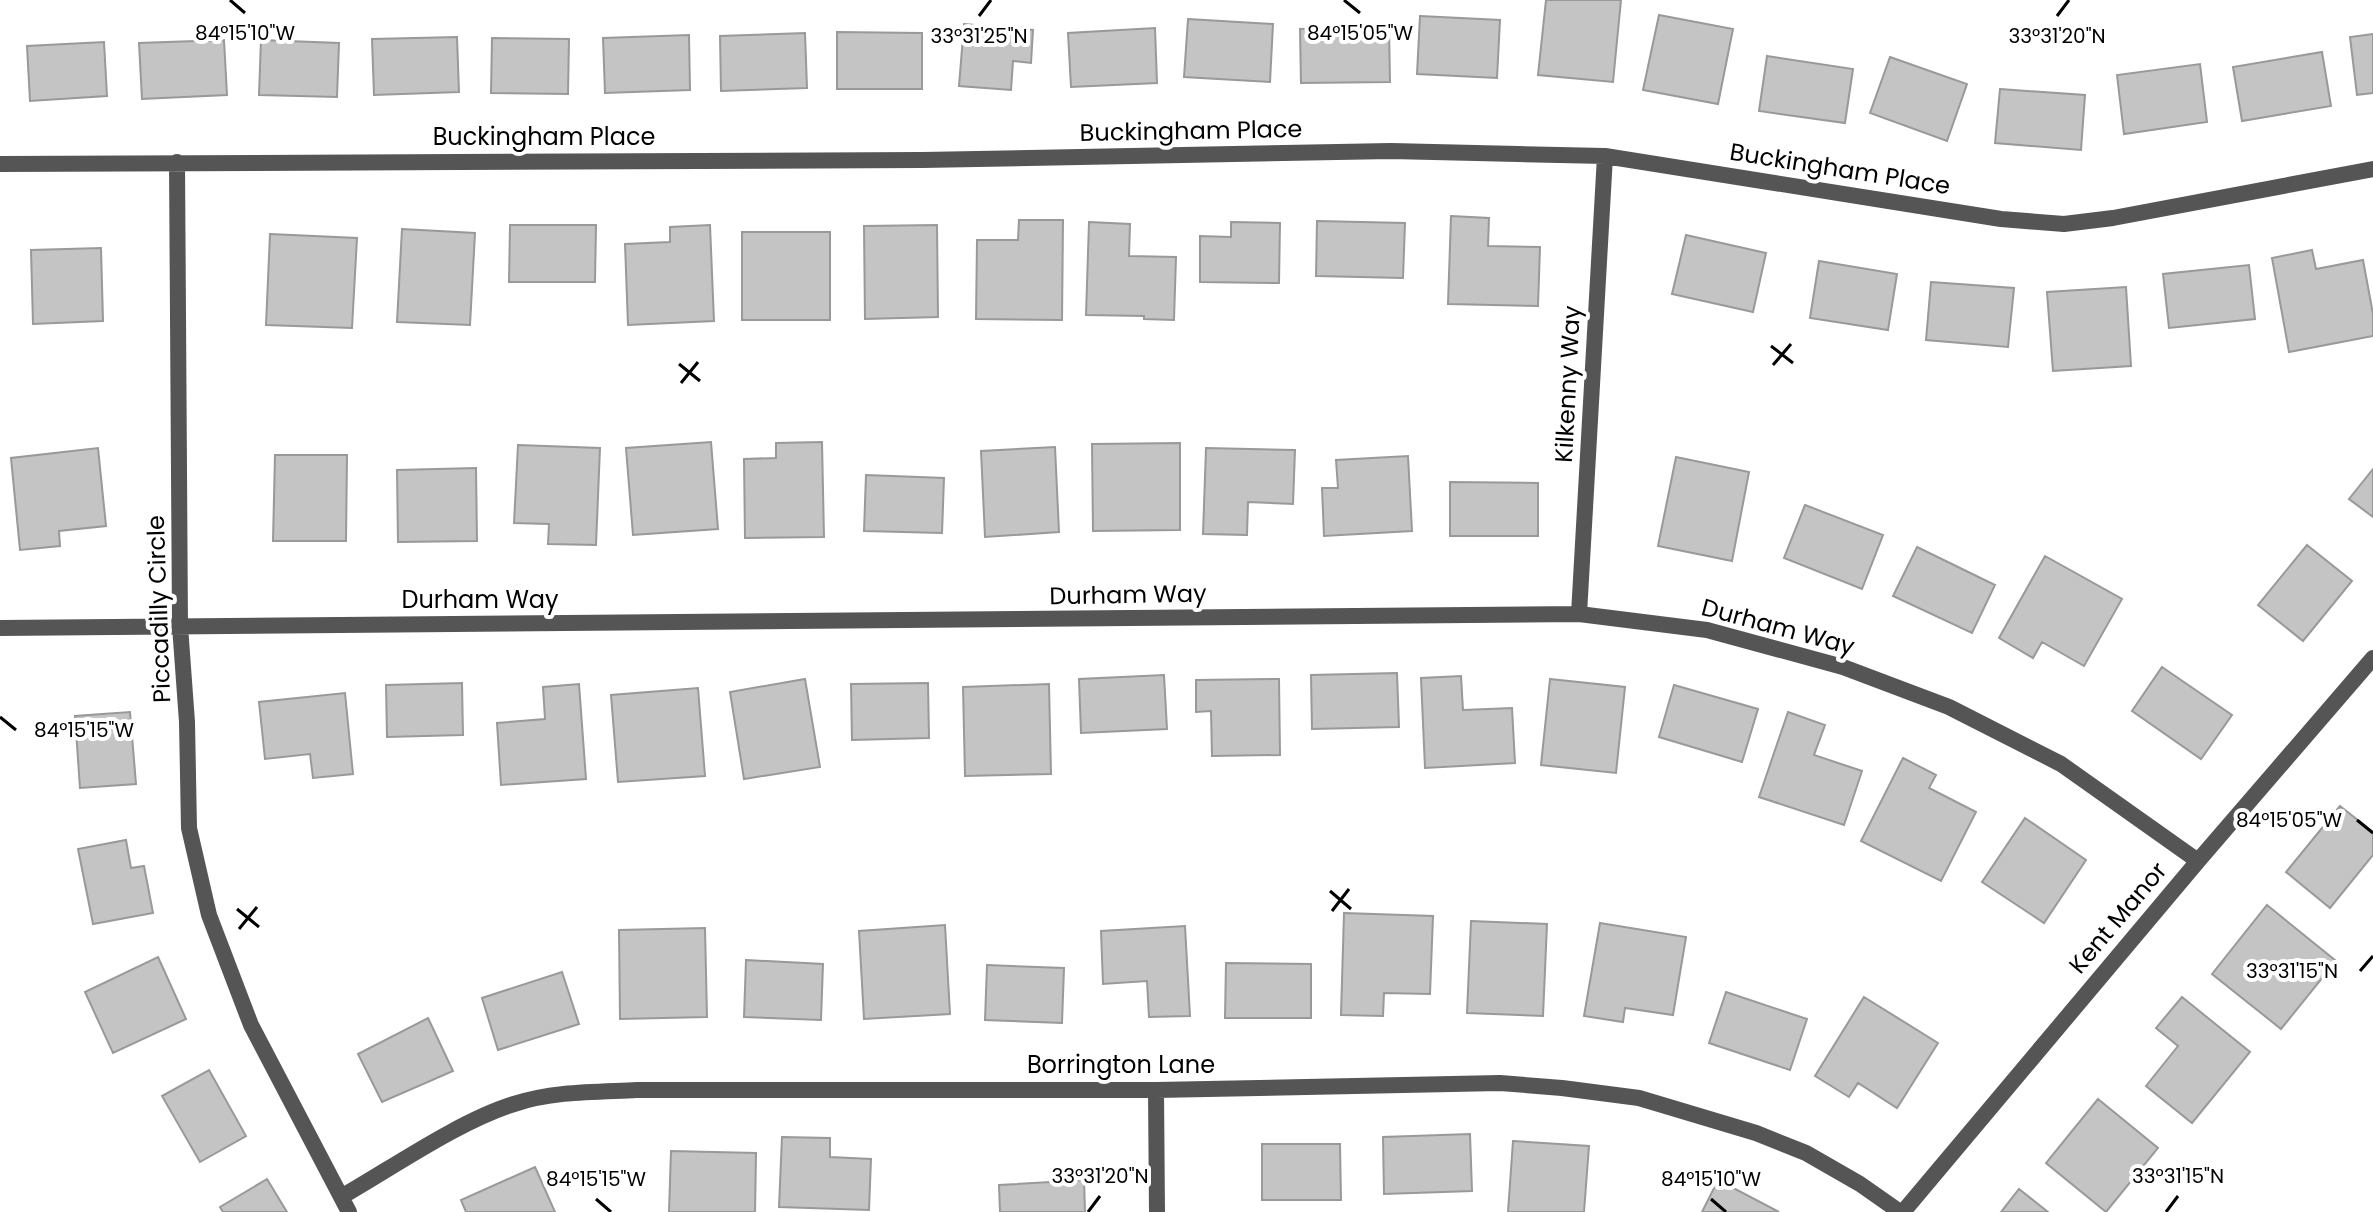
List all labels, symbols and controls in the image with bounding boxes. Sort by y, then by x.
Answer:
text: 84°15'10"W [195,19,295,47]
text: 84°15'05"W [1307,19,1413,47]
text: 33°31'25"N [930,22,1028,50]
text: 33°31'20"N [2008,22,2106,50]
street label: Buckingham Place [1079,112,1303,149]
street label: Buckingham Place [433,120,655,153]
street label: Buckingham Place [1728,135,1953,202]
street label: Kilkenny Way [1547,304,1588,463]
street label: Piccadilly Circle [139,515,178,703]
street label: Durham Way [1049,577,1207,612]
street label: Durham Way [401,583,559,616]
street label: Durham Way [1698,590,1859,663]
text: 84°15'15"W [34,716,134,744]
text: 84°15'05"W [2236,806,2342,834]
street label: Kent Manor [2061,855,2174,981]
text: 33°31'15"N [2246,957,2338,985]
street label: Borrington Lane [1027,1048,1215,1081]
text: 33°31'20"N [1051,1162,1149,1190]
text: 33°31'15"N [2132,1162,2224,1190]
text: 84°15'15"W [546,1165,646,1193]
text: 84°15'10"W [1661,1165,1761,1193]

